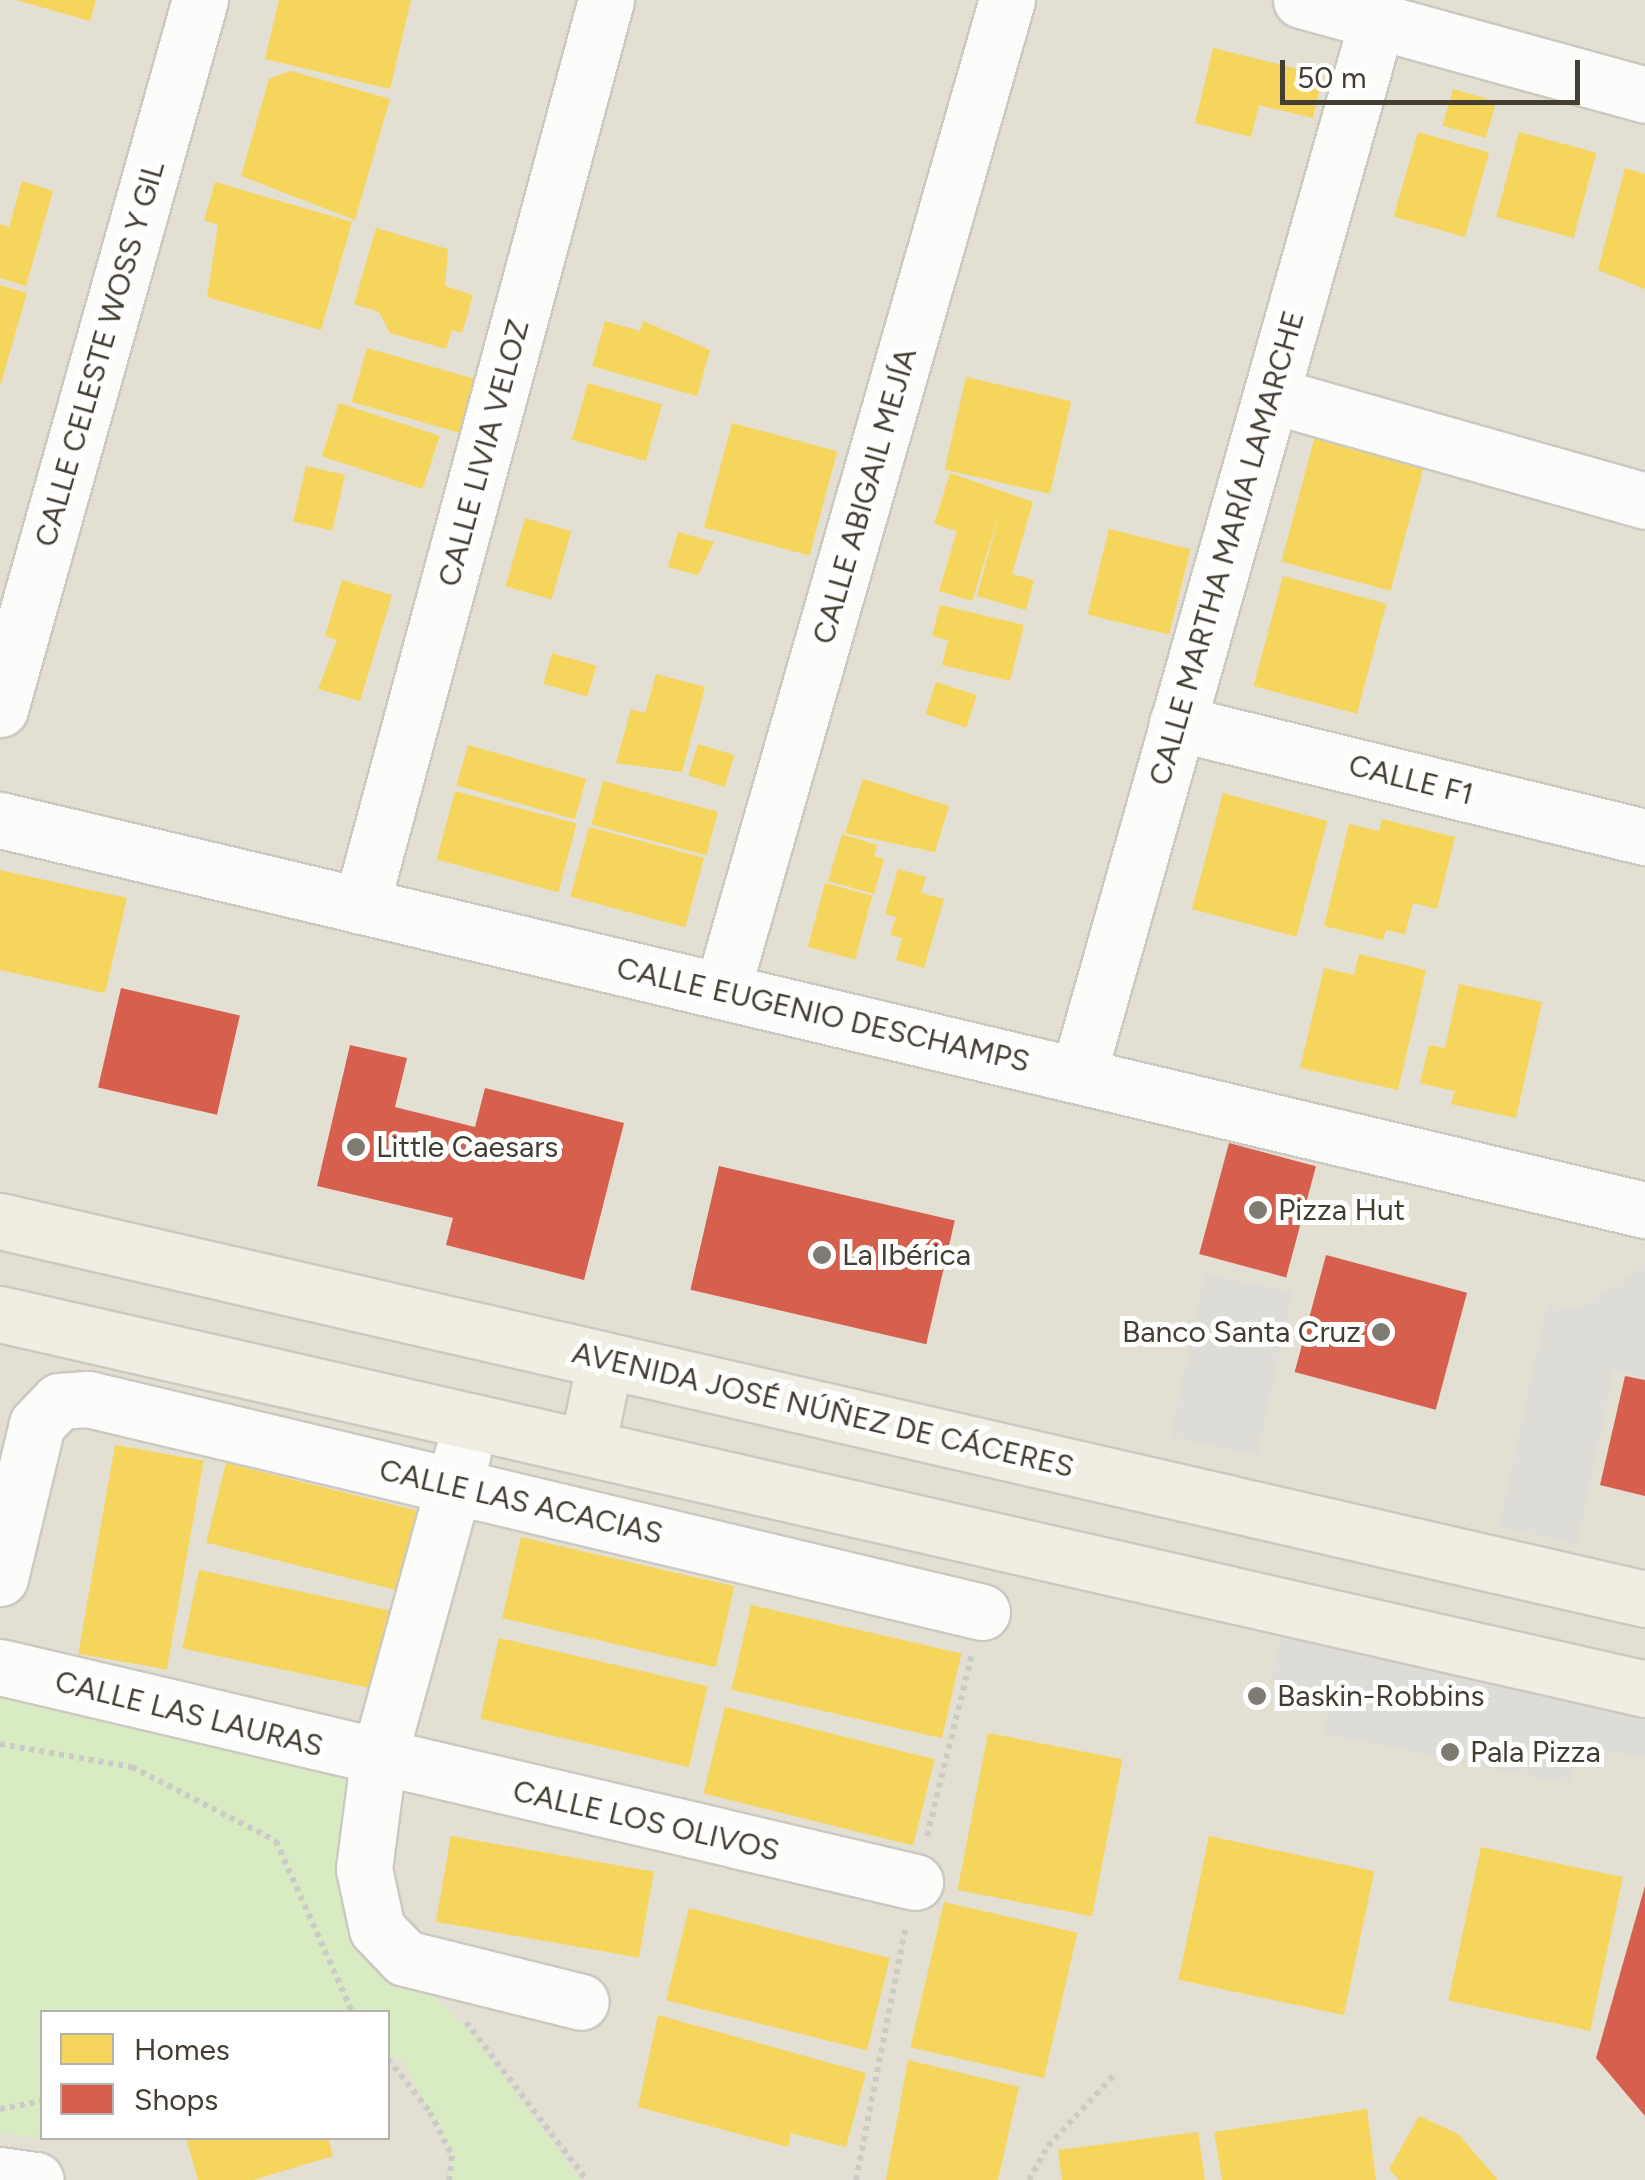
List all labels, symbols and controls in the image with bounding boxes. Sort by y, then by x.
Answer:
scale bar [1285,40,1585,102]
text: 50 m [1297,59,1366,96]
street label: CALLE CELESTE WOSS Y GIL [28,157,172,551]
street label: CALLE MARTHA MARÍA LAMARCHE [1142,307,1312,789]
street label: CALLE LIVIA VELOZ [431,316,537,590]
street label: CALLE ABIGAIL MEJÍA [806,344,924,648]
street label: CALLE F1 [1345,747,1477,813]
street label: CALLE EUGENIO DESCHAMPS [613,950,1033,1080]
place label: Little Caesars [376,1129,558,1165]
marker: Little Caesars [345,1136,367,1158]
place label: Pizza Hut [1278,1192,1405,1228]
marker: Pizza Hut [1247,1199,1269,1221]
place label: La Ibérica [842,1237,971,1273]
marker: La Ibérica [811,1244,833,1266]
place label: Banco Santa Cruz [1122,1314,1361,1350]
marker: Banco Santa Cruz [1370,1321,1392,1343]
street label: AVENIDA JOSÉ NÚÑEZ DE CÁCERES [569,1335,1077,1485]
street label: CALLE LAS ACACIAS [376,1452,666,1552]
street label: CALLE LAS LAURAS [51,1663,327,1765]
place label: Baskin-Robbins [1277,1678,1484,1714]
marker: Baskin-Robbins [1246,1685,1268,1707]
place label: Pala Pizza [1470,1734,1601,1770]
marker: Pala Pizza [1439,1741,1461,1763]
street label: CALLE LOS OLIVOS [510,1773,782,1869]
legend [40,2010,390,2140]
text: Homes [134,2031,230,2068]
text: Shops [134,2081,218,2118]

